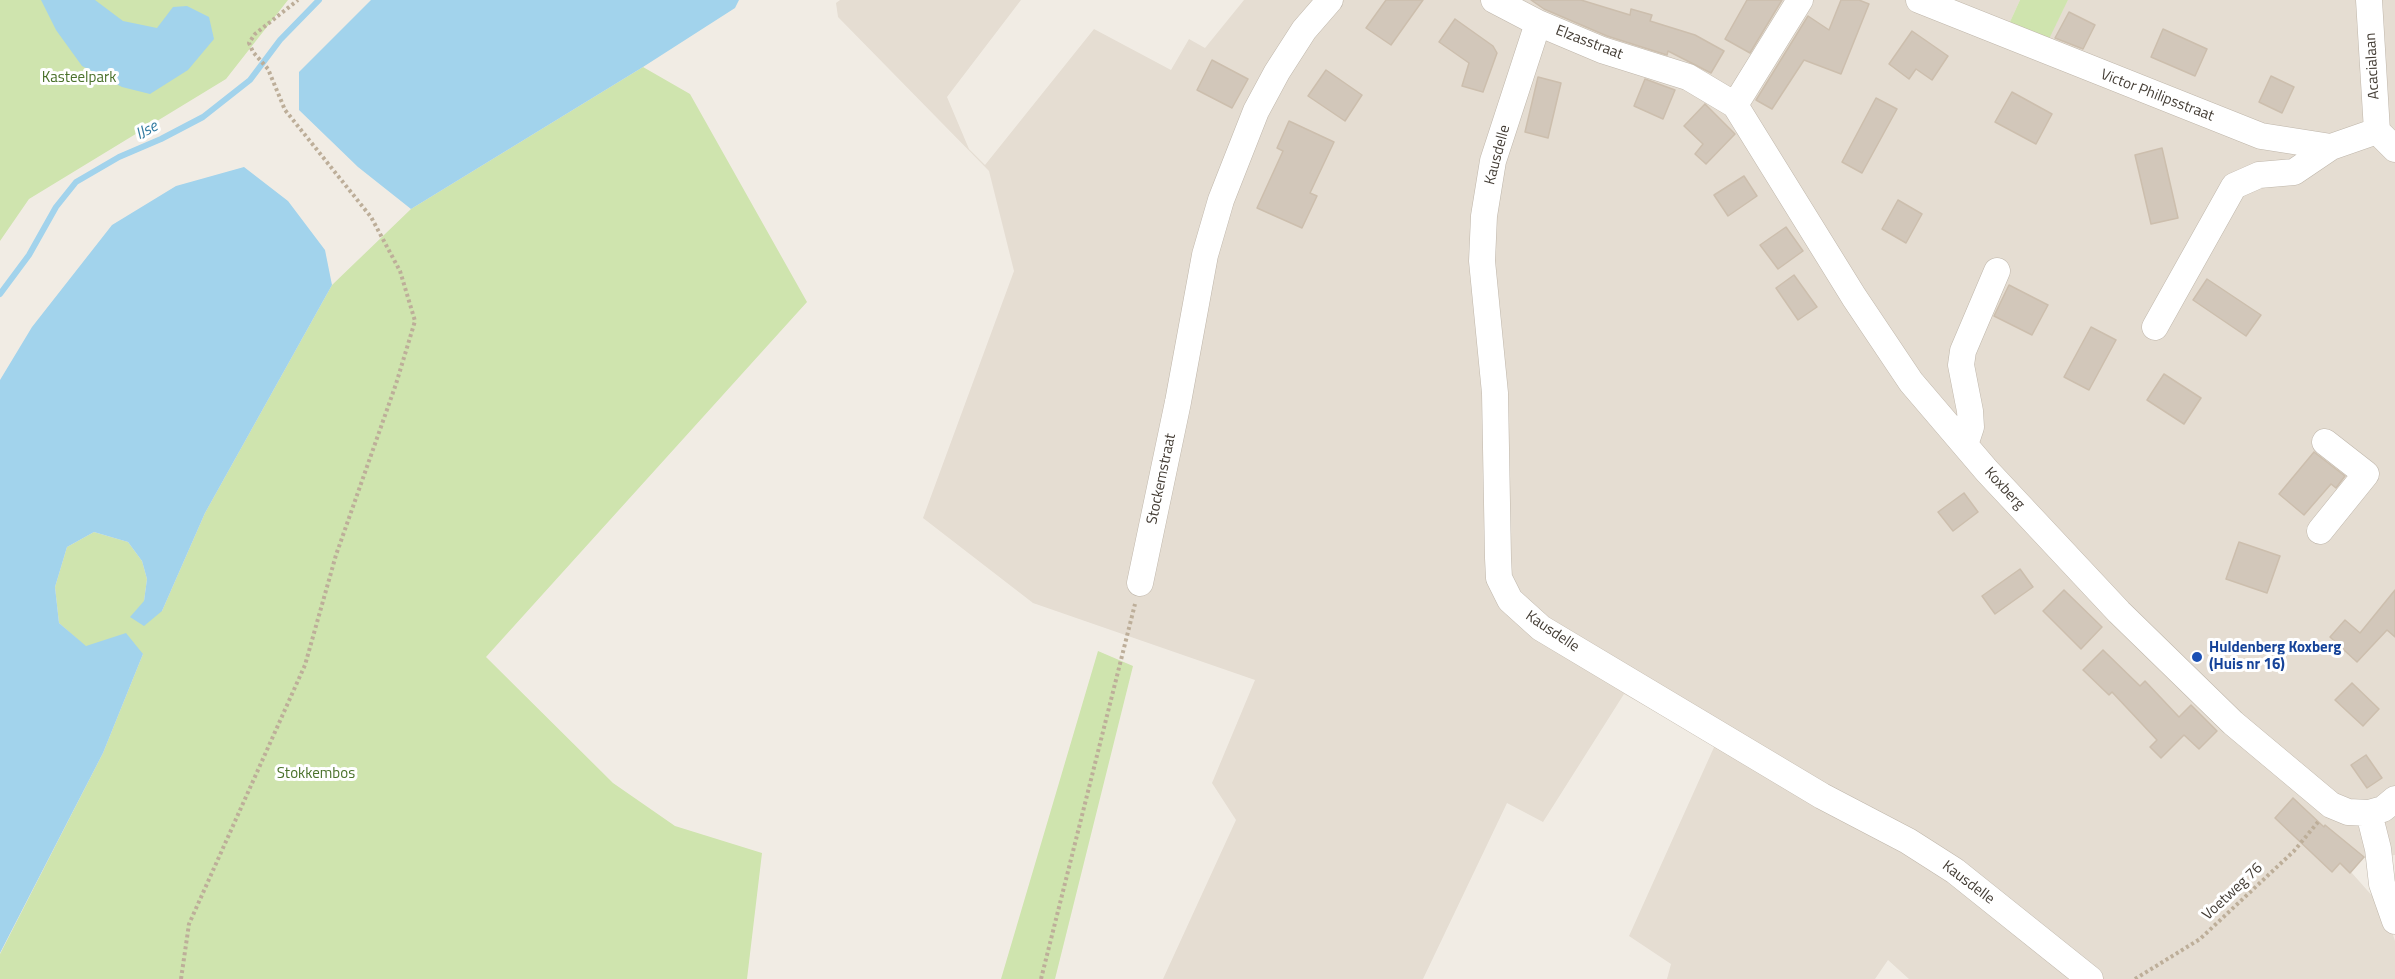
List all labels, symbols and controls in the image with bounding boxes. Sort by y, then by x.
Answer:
street label: Elzasstraat [1553,22,1625,64]
street label: Acacialaan [2362,32,2384,100]
street label: Victor Philipsstraat [2098,66,2216,126]
park label: Kasteelpark [42,69,116,87]
water label: IJse [133,117,161,145]
street label: Kausdelle [1481,123,1515,187]
street label: Stockemstraat [1144,432,1180,526]
street label: Koxberg [1980,464,2028,514]
street label: Kausdelle [1522,607,1582,657]
place label: Huldenberg Koxberg (Huis nr 16) [2209,639,2341,674]
marker: Huldenberg Koxberg (Huis nr 16) [2190,650,2204,664]
park label: Stokkembos [277,765,355,783]
street label: Kausdelle [1938,857,1998,909]
street label: Voetweg 76 [2199,860,2267,924]

